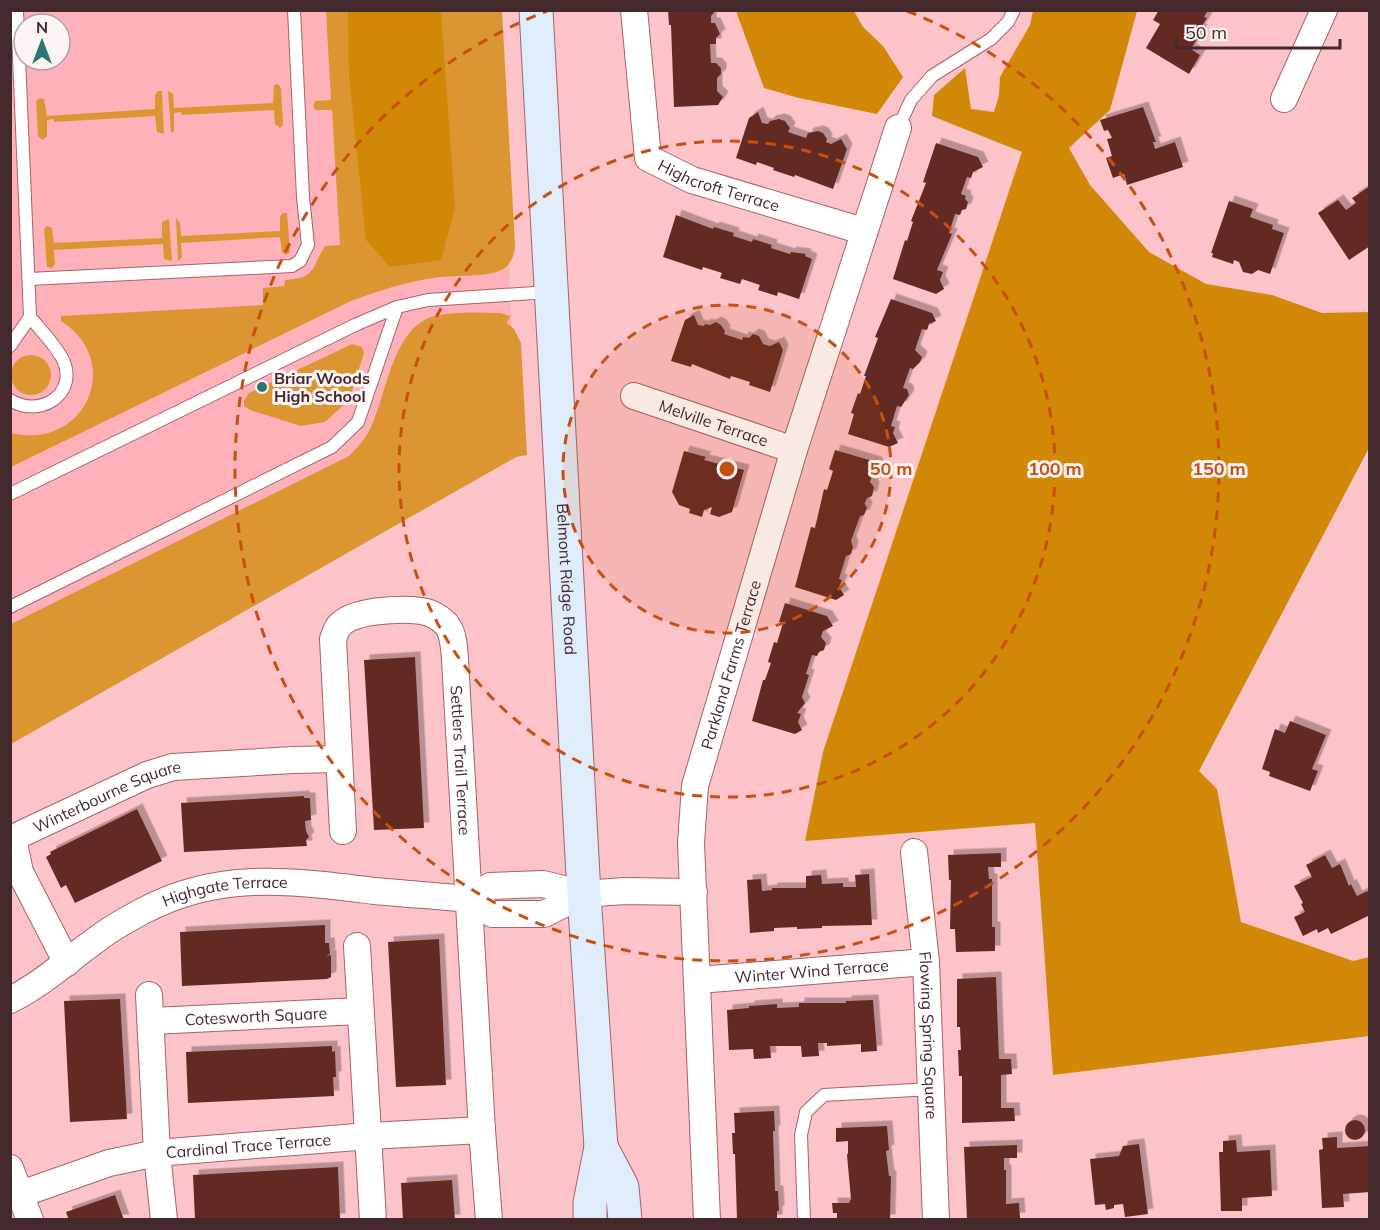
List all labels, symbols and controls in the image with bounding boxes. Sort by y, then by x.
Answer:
north arrow [12,12,72,72]
scale bar [1176,12,1340,50]
text: N [36,17,48,37]
text: 50 m [1185,21,1227,44]
street label: Highcroft Terrace [655,155,782,216]
place label: Briar Woods High School [274,368,370,406]
marker: Briar Woods High School [255,380,269,394]
street label: Melville Terrace [656,395,771,451]
text: 50 m [870,457,912,480]
text: 100 m [1028,457,1082,480]
text: 150 m [1192,457,1246,480]
centre of rings [717,459,737,479]
street label: Belmont Ridge Road [553,503,581,656]
street label: Parkland Farms Terrace [696,578,765,752]
street label: Settlers Trail Terrace [446,685,475,836]
street label: Winterbourne Square [30,757,182,837]
street label: Highgate Terrace [159,872,288,911]
street label: Flowing Spring Square [915,950,942,1120]
street label: Winter Wind Terrace [734,955,890,987]
street label: Cotesworth Square [184,1003,328,1029]
street label: Cardinal Trace Terrace [165,1129,332,1162]

